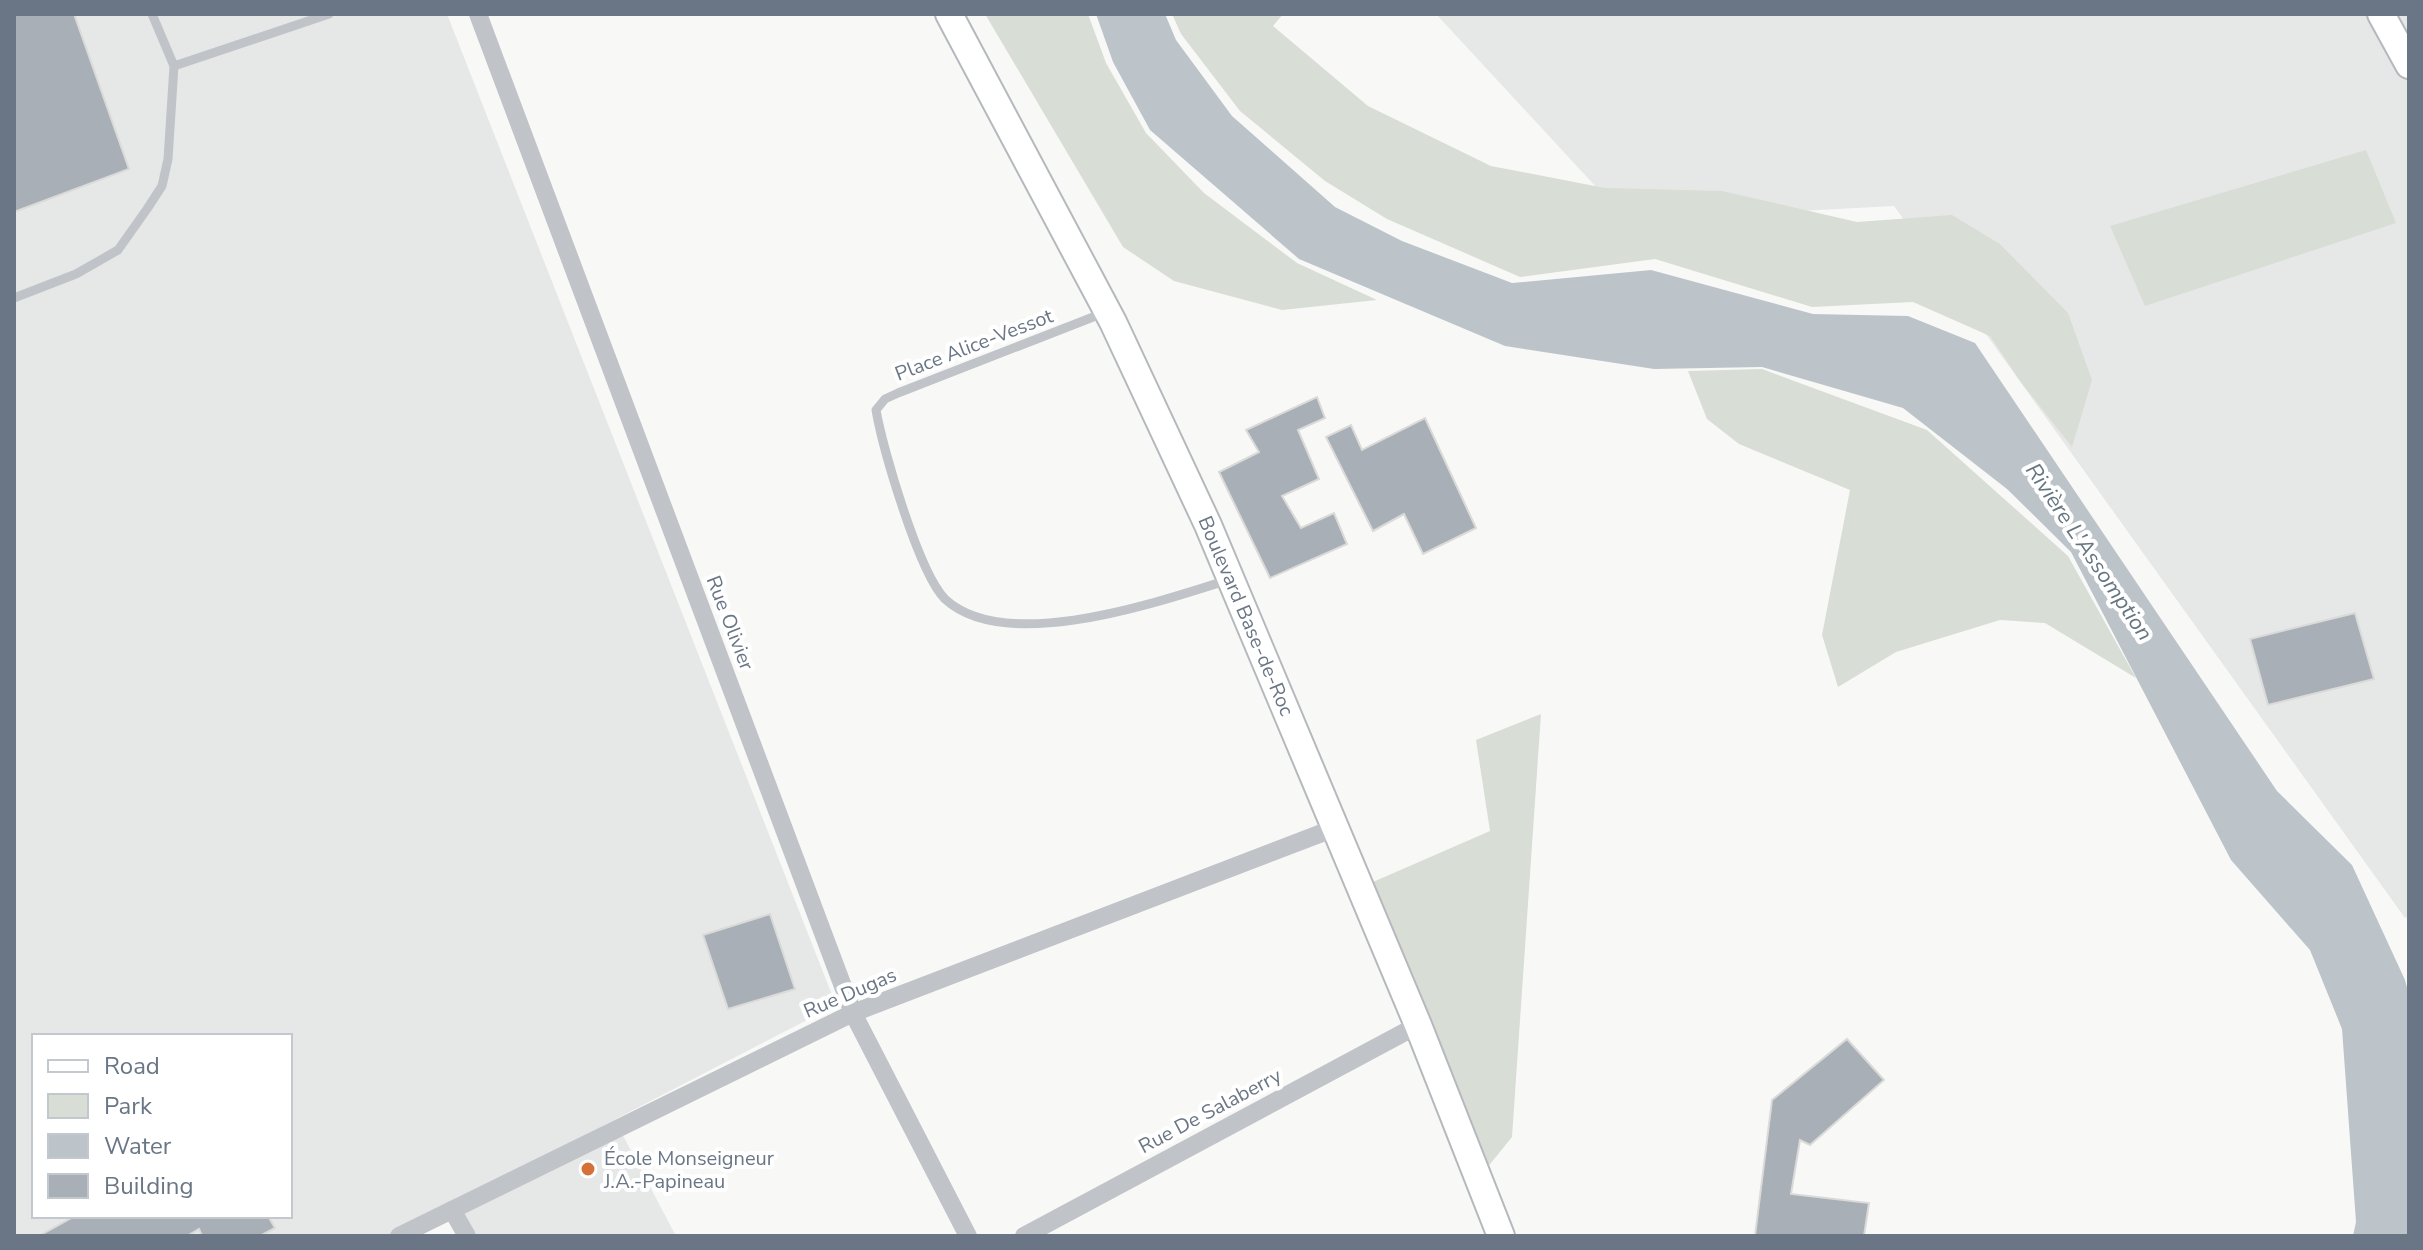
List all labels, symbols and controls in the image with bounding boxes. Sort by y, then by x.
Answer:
street label: Place Alice-Vessot [891,302,1058,388]
water label: Rivière L'Assomption [2018,457,2160,647]
street label: Boulevard Base-de-Roc [1192,512,1300,720]
street label: Rue Olivier [700,572,760,674]
street label: Rue Dugas [799,961,901,1025]
legend [32,1034,292,1218]
text: Road [104,1050,160,1082]
street label: Rue De Salaberry [1134,1062,1287,1160]
text: Park [104,1090,153,1122]
text: Water [104,1130,172,1162]
place label: École Monseigneur J.A.-Papineau [603,1145,774,1195]
marker: École Monseigneur J.A.-Papineau [579,1160,597,1178]
text: Building [104,1170,194,1202]

